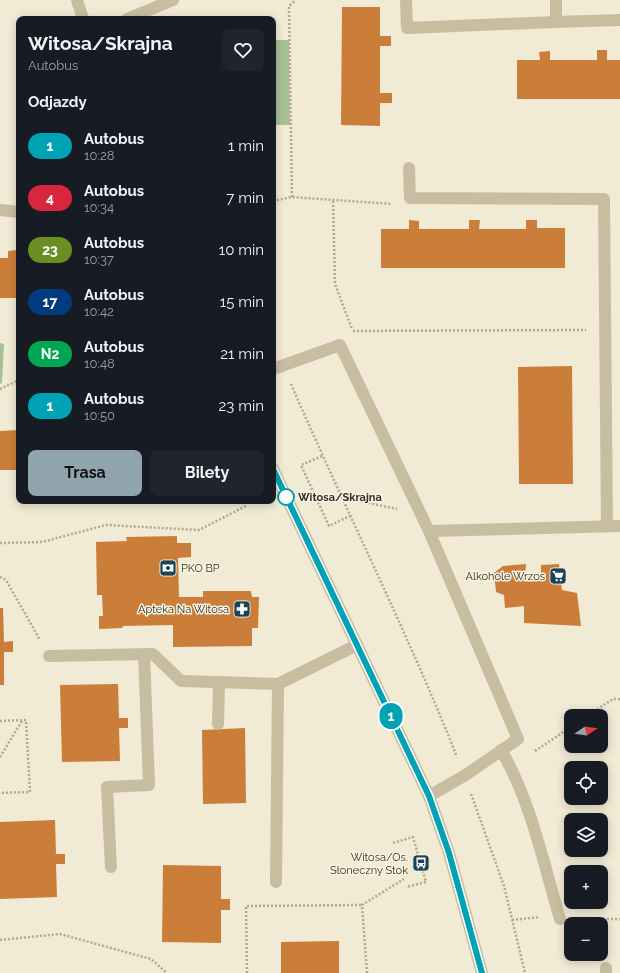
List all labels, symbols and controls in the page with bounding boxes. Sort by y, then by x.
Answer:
button: heart [222,29,264,71]
text: Witosa/Skrajna [28,32,173,54]
text: Autobus [28,58,78,73]
text: Odjazdy [28,93,87,111]
text: Autobus [84,130,144,148]
text: 1 min [228,137,264,155]
text: 1 [47,138,53,154]
text: 10:28 [84,148,114,163]
text: Autobus [84,182,144,200]
text: 7 min [226,189,264,207]
text: 4 [46,190,54,206]
text: 10:34 [84,200,114,215]
text: Autobus [84,234,144,252]
text: 10 min [219,241,264,259]
text: 23 [42,242,58,258]
text: 10:37 [84,252,114,267]
text: Autobus [84,286,144,304]
text: 15 min [220,293,264,311]
text: 17 [43,294,57,310]
text: 10:42 [84,304,114,319]
text: Autobus [84,338,144,356]
text: 21 min [220,345,264,363]
text: N2 [41,346,59,362]
text: 10:48 [84,356,115,371]
text: Autobus [84,390,144,408]
text: 23 min [219,397,264,415]
text: 1 [47,398,53,414]
text: 10:50 [84,408,115,423]
button: Trasa [28,450,142,496]
button: Bilety [150,450,264,496]
marker: Witosa/Skrajna [277,488,295,506]
place label: Witosa/Skrajna [298,491,382,504]
bank icon: PKO BP [158,558,178,578]
place label: PKO BP [181,562,220,575]
supermarket icon: Alkohole Wrzos [548,566,568,586]
place label: Alkohole Wrzos [466,570,545,583]
pharmacy icon: Apteka Na Witosa [232,599,252,619]
place label: Apteka Na Witosa [138,603,229,616]
line badge: 1 [378,703,404,729]
text: 1 [388,708,394,724]
north arrow [564,709,608,753]
map controls [564,709,608,961]
button: locate [564,761,608,805]
button: layers [564,813,608,857]
place label: Witosa/Os. Słoneczny Stok [330,851,408,877]
bus stop icon: Witosa/Os. Słoneczny Stok [411,853,431,873]
button: + [564,865,608,909]
button: − [564,917,608,961]

